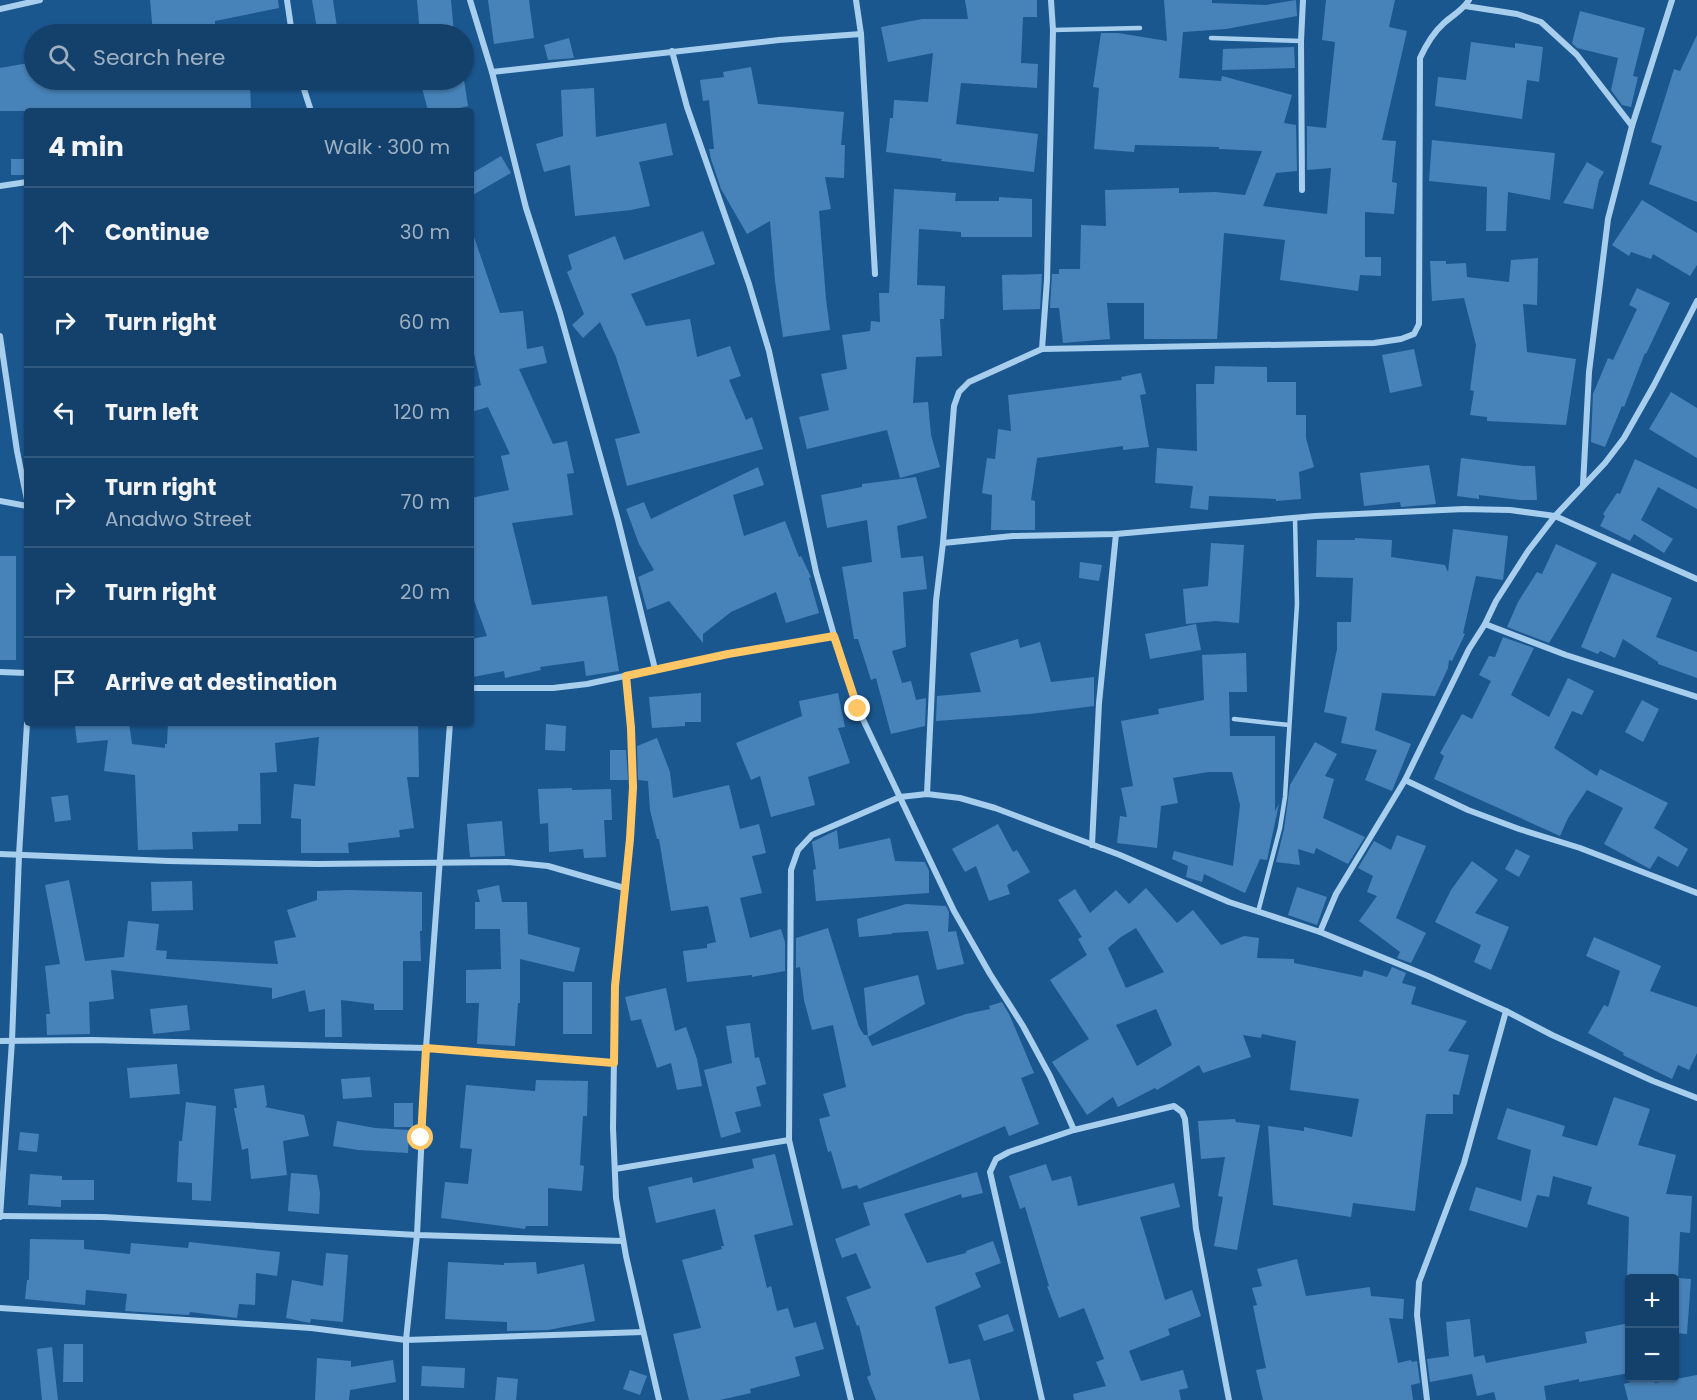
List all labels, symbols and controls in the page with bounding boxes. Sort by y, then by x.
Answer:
search box [24,24,474,90]
icon: search [45,41,78,74]
text: Search here [93,42,226,73]
text: 4 min [48,129,124,165]
text: Walk · 300 m [324,133,450,161]
icon: ahead [48,216,81,249]
text: Continue [105,217,209,248]
text: 30 m [400,218,450,246]
icon: right [48,306,81,339]
text: Turn right [105,307,216,338]
text: 60 m [399,308,450,336]
icon: left [48,396,81,429]
text: Turn left [105,397,199,428]
text: 120 m [394,398,450,426]
text: Turn right [105,472,216,503]
icon: right [48,486,81,519]
text: 70 m [401,488,450,516]
text: Anadwo Street [105,505,251,533]
icon: right [48,576,81,609]
text: Turn right [105,577,216,608]
text: 20 m [400,578,450,606]
icon: arrive [48,666,81,699]
text: Arrive at destination [105,667,337,698]
route end [844,695,870,721]
route start [407,1124,433,1150]
map controls [1625,1274,1679,1382]
button: + [1625,1274,1679,1328]
button: − [1625,1328,1679,1382]

